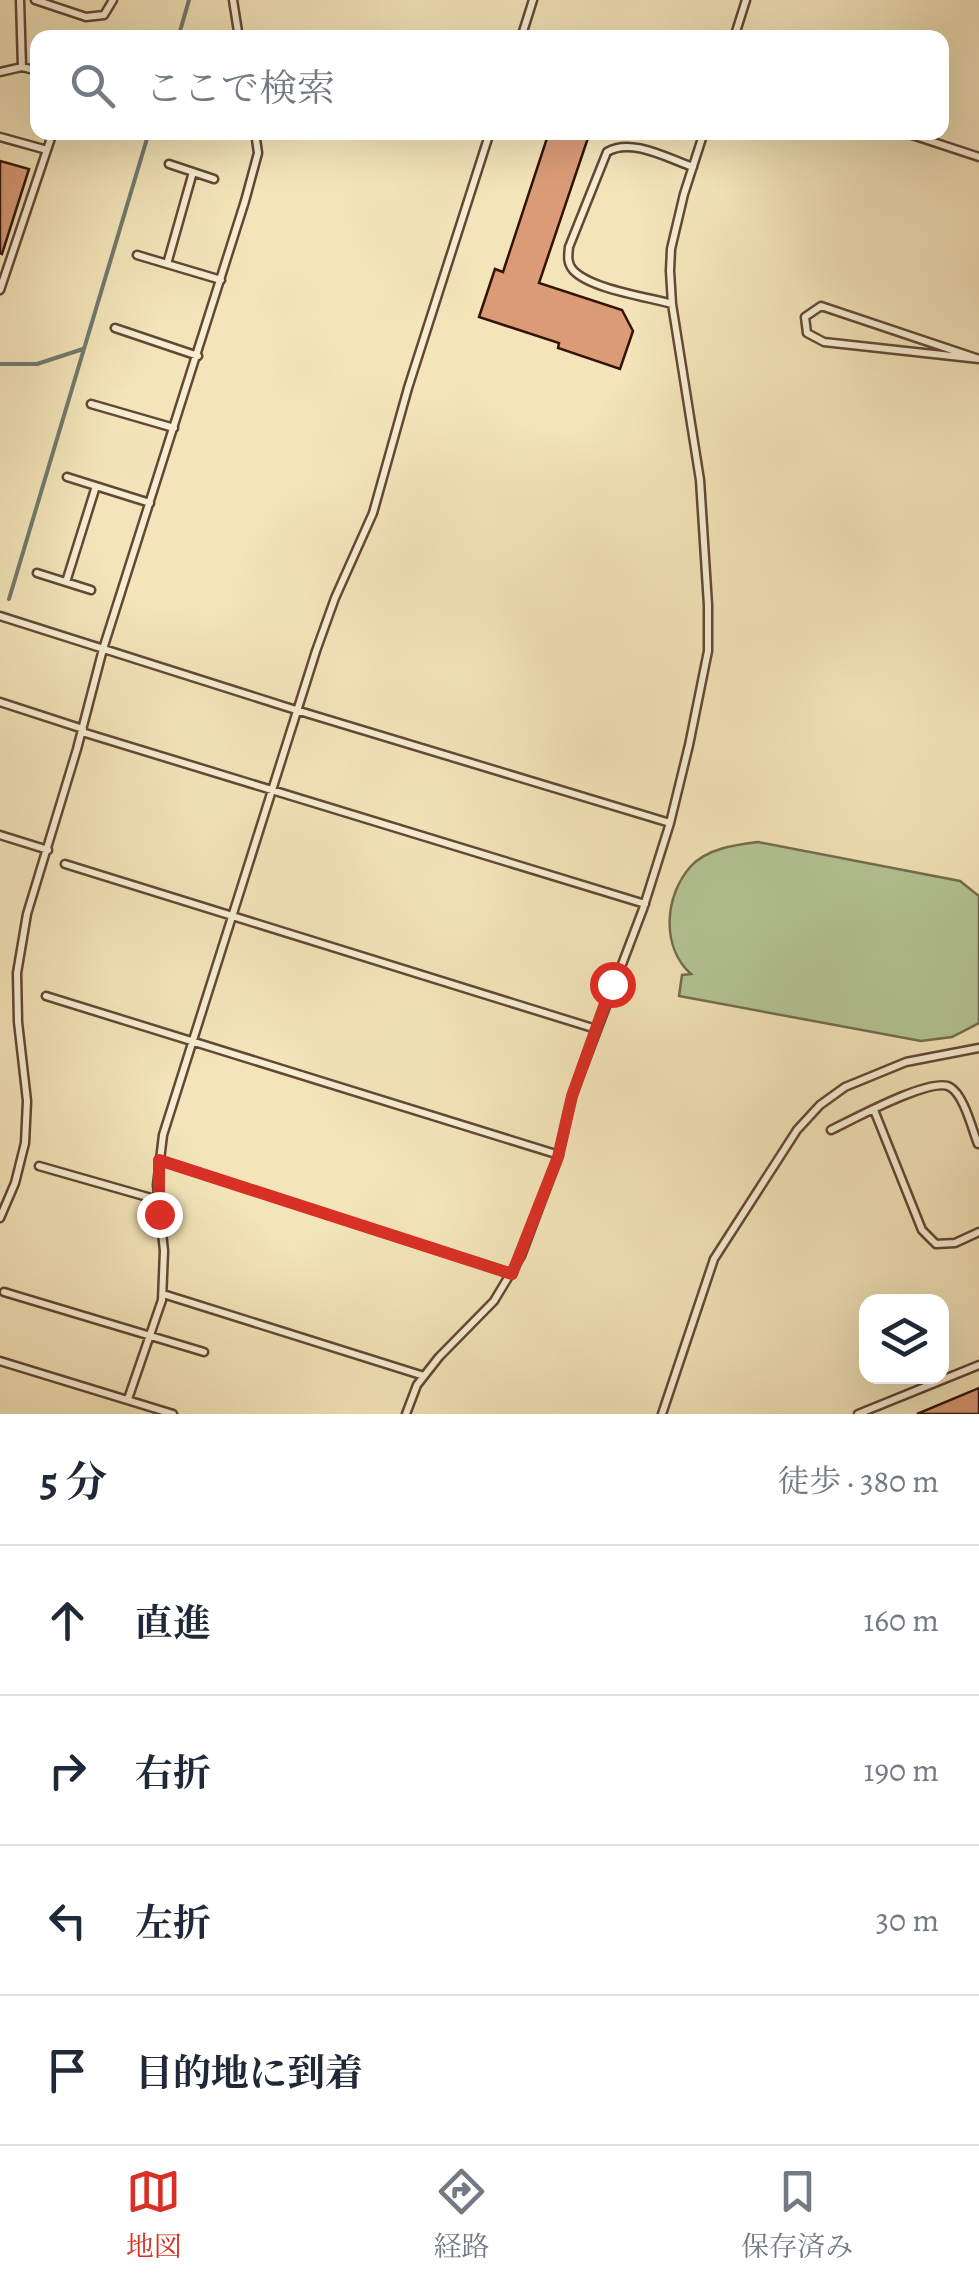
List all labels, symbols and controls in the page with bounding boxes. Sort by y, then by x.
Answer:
search box [30,30,949,140]
icon: search [65,58,120,113]
text: ここで検索 [145,62,335,114]
route start [590,962,636,1008]
route end [137,1192,183,1238]
map controls [859,1294,949,1384]
button: layers [859,1294,949,1384]
text: 5 分 [40,1453,107,1510]
text: 徒歩 · 380 m [777,1459,939,1503]
icon: ahead [40,1593,95,1648]
text: 直進 [135,1597,211,1649]
text: 160 m [863,1598,939,1642]
icon: right [40,1743,95,1798]
text: 右折 [135,1747,211,1799]
text: 190 m [863,1748,939,1792]
icon: left [40,1893,95,1948]
text: 左折 [135,1897,211,1949]
text: 30 m [876,1898,939,1942]
icon: arrive [40,2043,95,2098]
text: 目的地に到着 [135,2047,363,2099]
tab: 地図 [126,2164,182,2266]
tab: 経路 [433,2164,489,2266]
tab: 保存済み [741,2164,853,2266]

